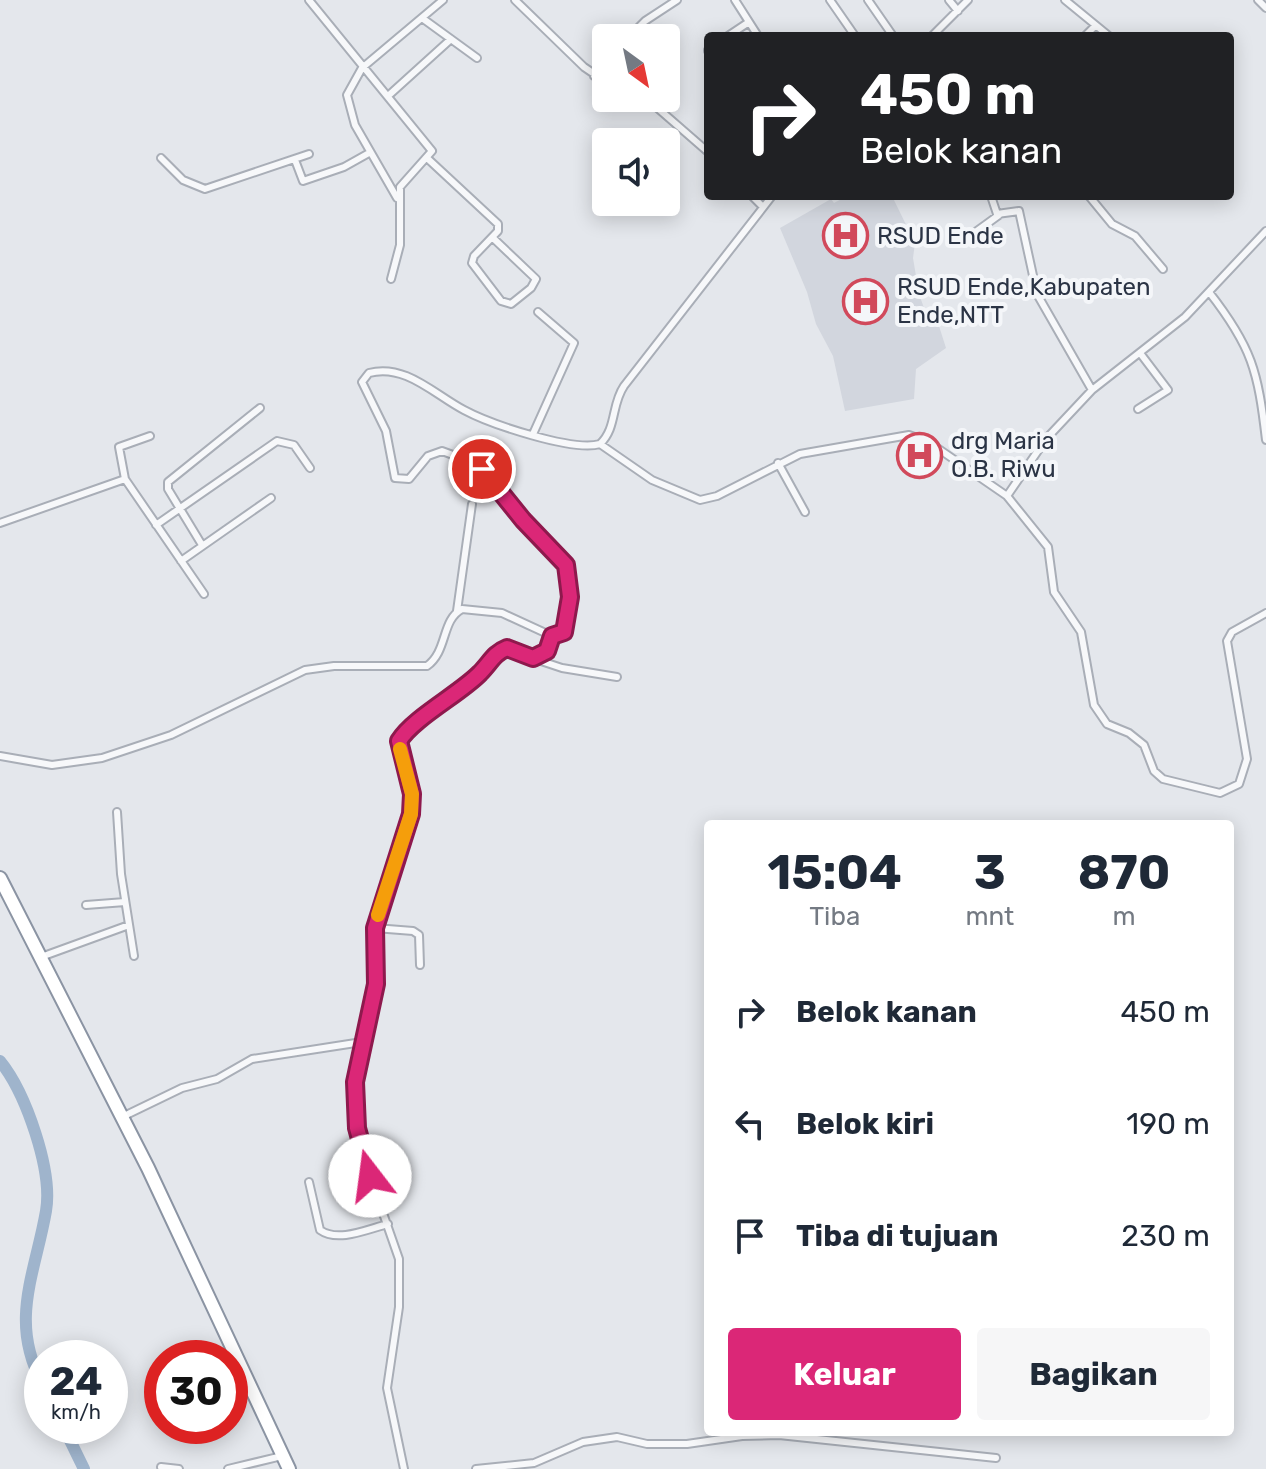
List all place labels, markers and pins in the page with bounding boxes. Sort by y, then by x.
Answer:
hospital icon: RSUD Ende [822,212,870,260]
place label: RSUD Ende [877,222,1004,250]
place label: RSUD Ende,Kabupaten Ende,NTT [897,273,1151,329]
hospital icon: RSUD Ende,Kabupaten Ende,NTT [842,277,890,325]
place label: drg Maria O.B. Riwu [951,427,1056,483]
hospital icon: drg Maria O.B. Riwu [896,431,944,479]
pin [448,435,516,503]

